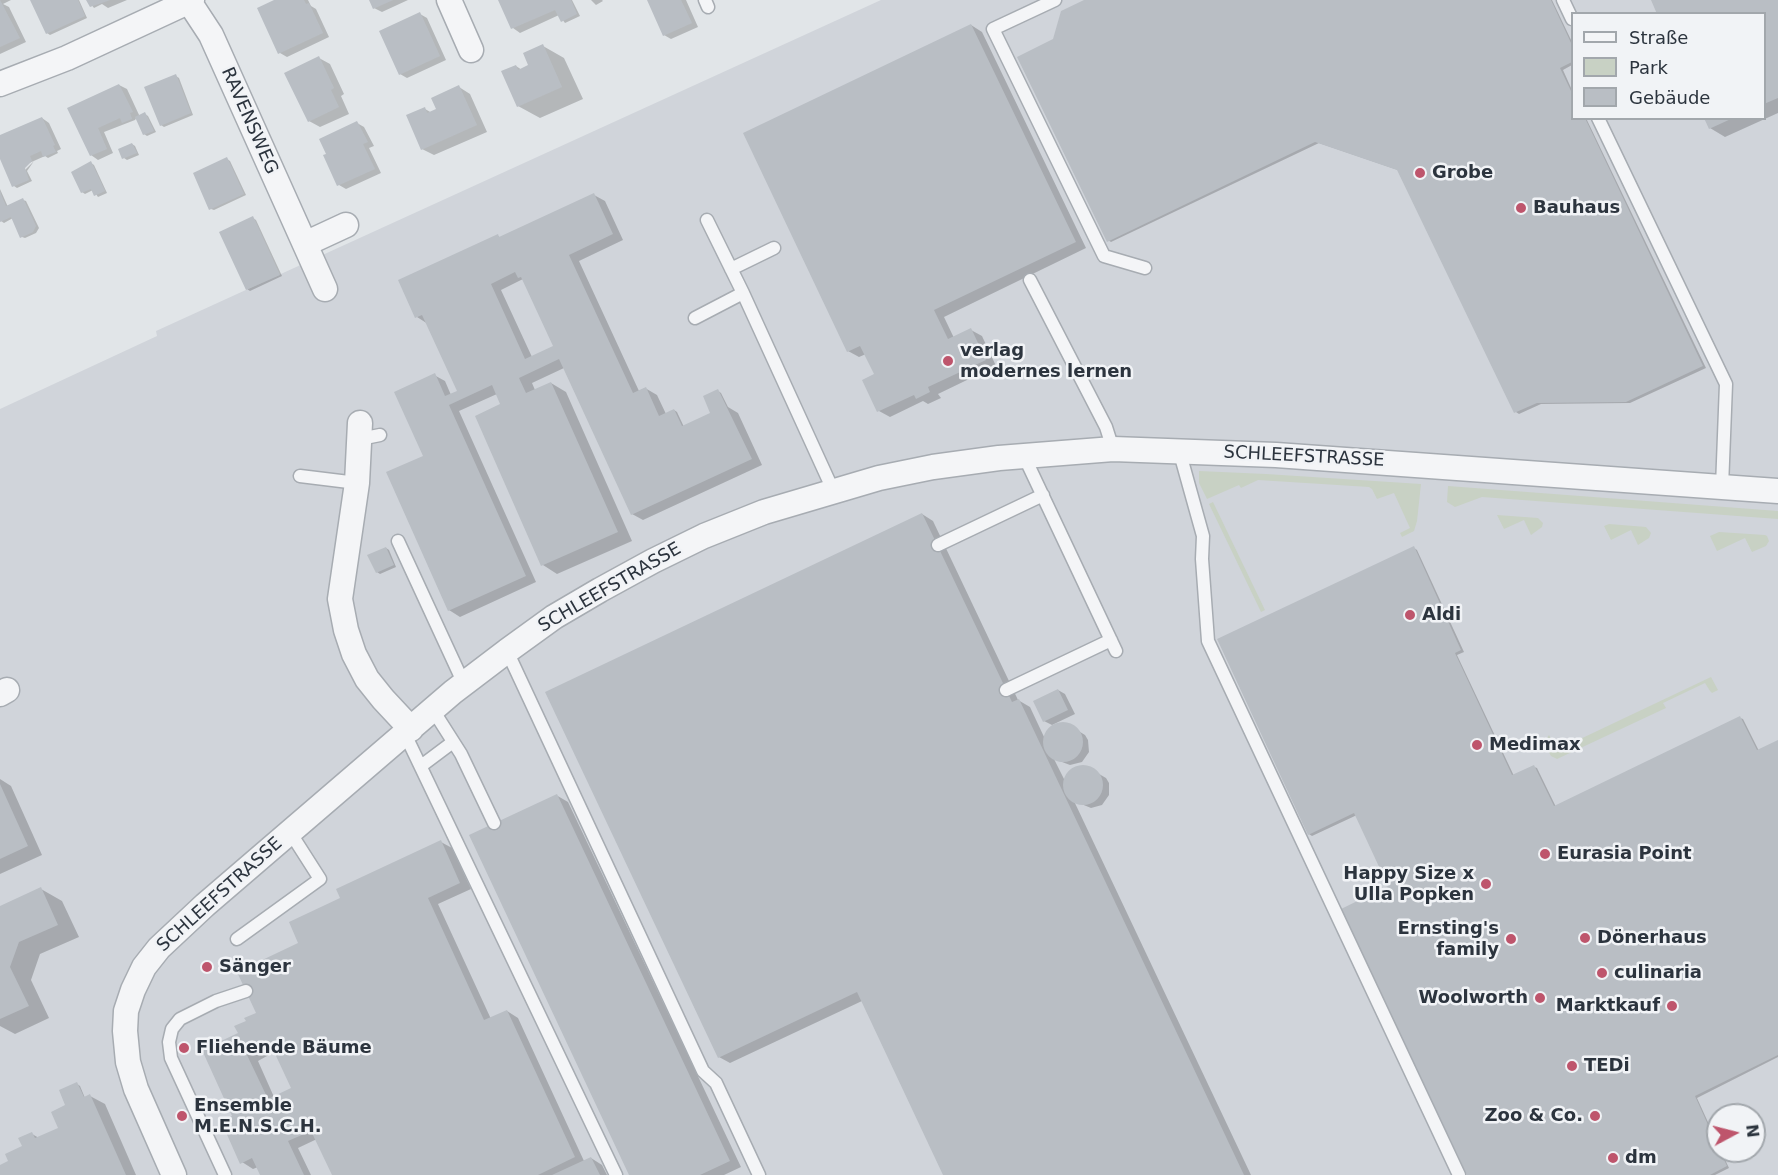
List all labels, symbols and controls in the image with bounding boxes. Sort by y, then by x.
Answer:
legend [1571,12,1766,120]
text: Straße [1629,27,1688,48]
text: Park [1629,57,1668,78]
street label: RAVENSWEG [216,64,282,178]
text: Gebäude [1629,87,1710,108]
place label: Grobe [1432,162,1493,184]
marker: Grobe [1413,166,1427,180]
place label: Bauhaus [1533,197,1620,219]
marker: Bauhaus [1514,201,1528,215]
place label: verlag modernes lernen [960,340,1132,382]
marker: verlag modernes lernen [941,354,955,368]
street label: SCHLEEFSTRASSE [1223,442,1385,472]
street label: SCHLEEFSTRASSE [535,538,685,638]
place label: Aldi [1422,604,1461,626]
marker: Aldi [1403,608,1417,622]
place label: Medimax [1489,734,1581,756]
marker: Medimax [1470,738,1484,752]
street label: SCHLEEFSTRASSE [153,833,287,957]
place label: Eurasia Point [1557,843,1692,865]
marker: Eurasia Point [1538,847,1552,861]
place label: Happy Size x Ulla Popken [1343,863,1474,906]
marker: Happy Size x Ulla Popken [1479,877,1493,891]
place label: Ernsting's family [1398,918,1499,960]
place label: Dönerhaus [1597,927,1707,949]
marker: Dönerhaus [1578,931,1592,945]
marker: Ernsting's family [1504,932,1518,946]
place label: Sänger [219,956,291,978]
marker: Sänger [200,960,214,974]
place label: culinaria [1614,962,1702,984]
marker: culinaria [1595,966,1609,980]
place label: Woolworth [1419,987,1528,1009]
marker: Woolworth [1533,991,1547,1005]
place label: Marktkauf [1556,995,1660,1017]
marker: Marktkauf [1665,999,1679,1013]
place label: Fliehende Bäume [196,1037,372,1059]
marker: Fliehende Bäume [177,1041,191,1055]
place label: TEDi [1584,1055,1630,1077]
marker: TEDi [1565,1059,1579,1073]
place label: Ensemble M.E.N.S.C.H. [194,1095,322,1138]
north arrow [1706,1103,1766,1163]
place label: Zoo & Co. [1485,1105,1583,1127]
marker: Ensemble M.E.N.S.C.H. [175,1109,189,1123]
marker: Zoo & Co. [1588,1109,1602,1123]
text: N [1742,1123,1763,1139]
place label: dm [1625,1147,1657,1169]
marker: dm [1606,1151,1620,1165]

